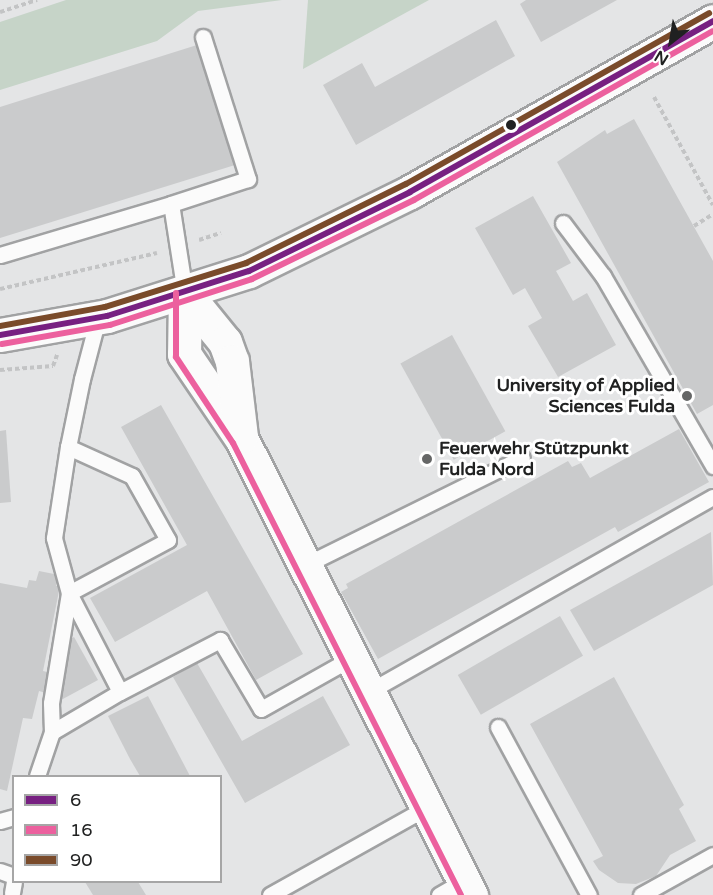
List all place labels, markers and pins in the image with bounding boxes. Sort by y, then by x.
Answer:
unlabelled marker [505,119,517,131]
place label: University of Applied Sciences Fulda [497,375,675,418]
marker: University of Applied Sciences Fulda [680,389,694,403]
place label: Feuerwehr Stützpunkt Fulda Nord [439,438,629,480]
marker: Feuerwehr Stützpunkt Fulda Nord [420,452,434,466]

